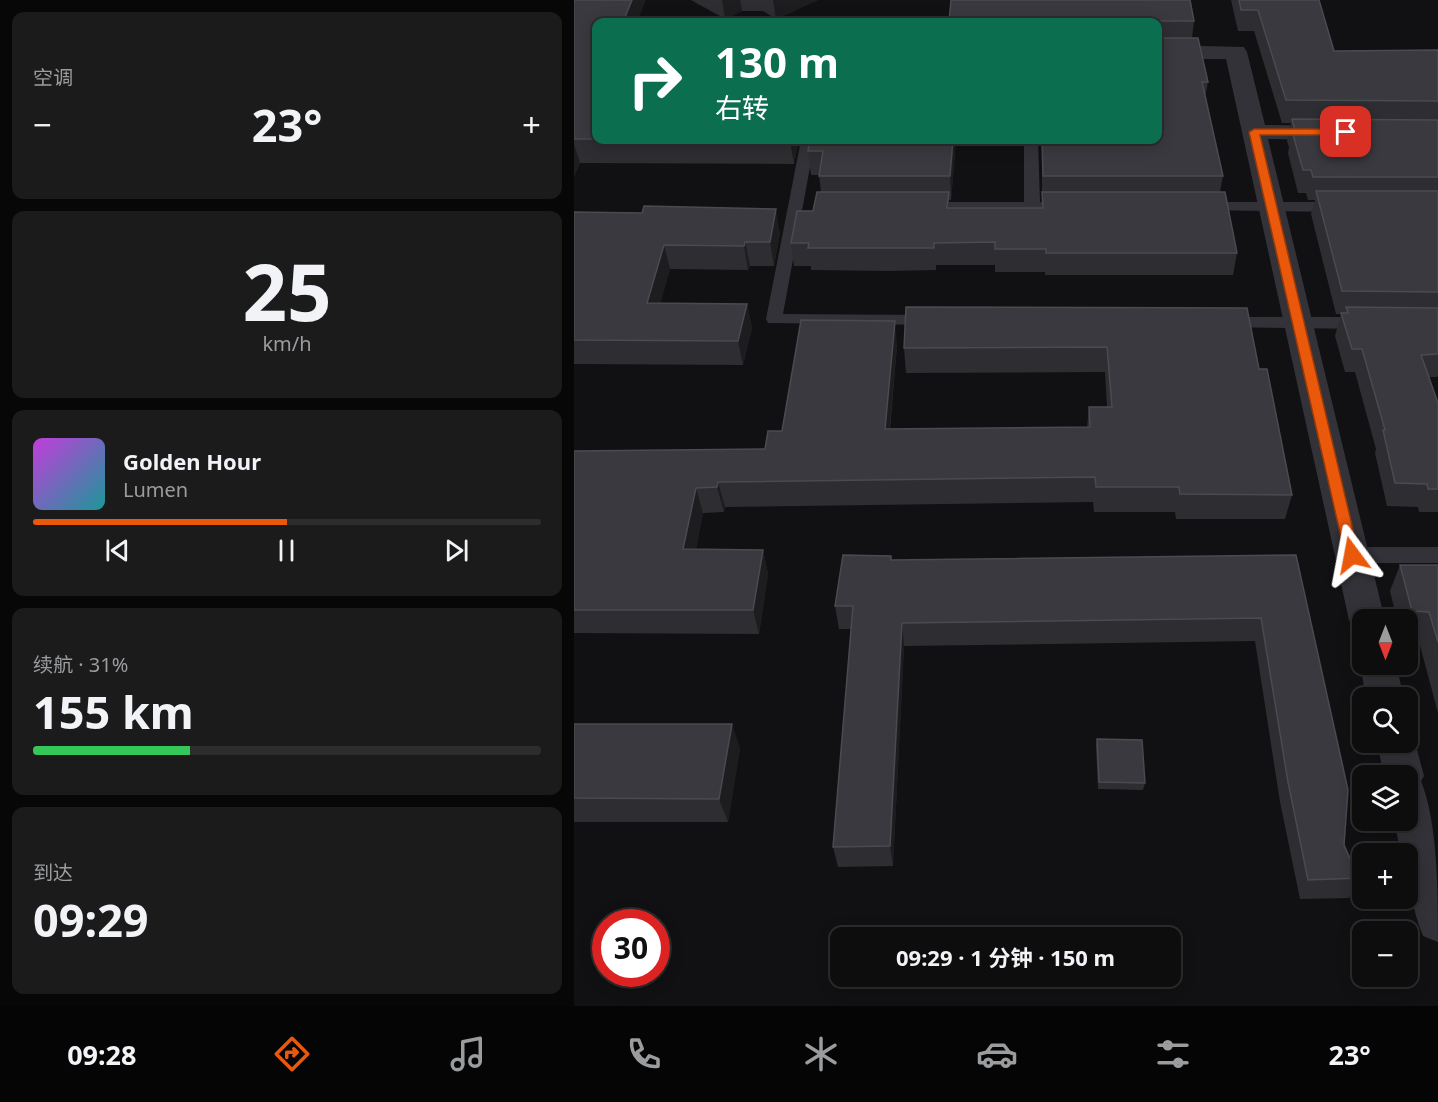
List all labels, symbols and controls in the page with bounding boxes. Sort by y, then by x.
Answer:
text: 130 m [715,33,839,90]
icon: right [616,42,694,120]
text: 空调 [33,64,73,91]
text: 右转 [715,89,769,126]
text: 23° [252,94,322,155]
text: − [33,102,52,147]
text: + [522,102,541,147]
pin [1320,106,1371,157]
icon: arrive [1329,115,1362,148]
text: 25 [242,238,332,344]
text: km/h [262,330,312,357]
text: Golden Hour [123,446,261,476]
text: Lumen [123,476,188,503]
position arrow [1320,523,1384,587]
icon: previous [101,534,134,567]
icon: pause [270,534,303,567]
icon: next [440,534,473,567]
north arrow [1352,609,1418,675]
map controls [1352,609,1418,987]
text: 续航 · 31% [33,651,128,678]
text: 155 km [33,681,194,742]
button: search [1352,687,1418,753]
button: layers [1352,765,1418,831]
button: + [1352,843,1418,909]
text: 到达 [33,859,73,886]
text: 09:29 [33,889,149,950]
speed limit sign: 30 [592,909,670,987]
button: − [1352,921,1418,987]
text: 09:29 · 1 分钟 · 150 m [896,942,1115,972]
icon: directions [271,1033,313,1075]
icon: music [447,1033,489,1075]
icon: phone [623,1033,665,1075]
icon: climate [800,1033,842,1075]
icon: car [976,1033,1018,1075]
icon: filters [1152,1033,1194,1075]
text: 09:28 [67,1036,137,1073]
text: 23° [1328,1036,1371,1073]

